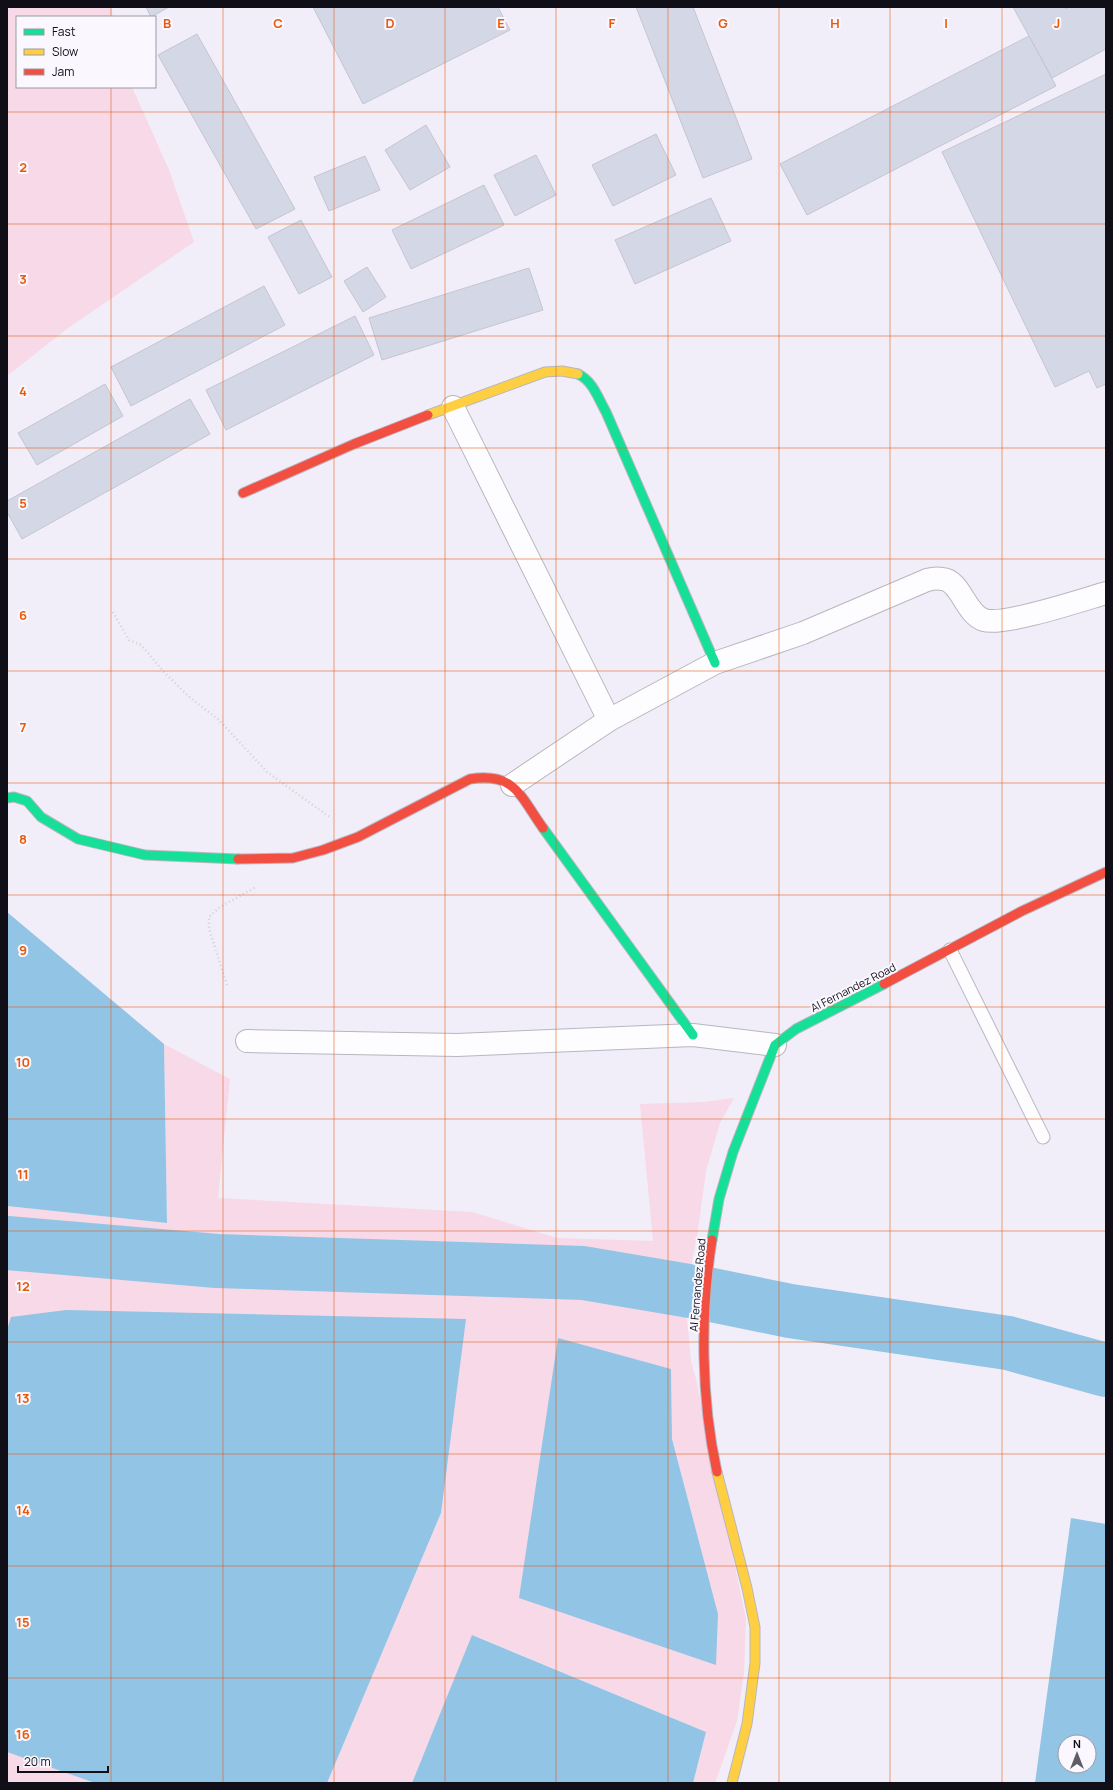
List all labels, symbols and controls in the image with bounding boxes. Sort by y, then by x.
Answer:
text: B [163,14,171,32]
text: C [273,14,283,32]
text: D [385,14,395,32]
text: E [497,14,505,32]
text: F [609,14,616,32]
text: G [718,14,728,32]
text: H [830,14,840,32]
text: I [944,14,948,32]
text: J [1054,14,1060,32]
legend [16,16,156,88]
text: Fast [52,23,76,40]
text: Slow [52,43,78,60]
text: Jam [52,63,74,80]
text: 2 [19,158,27,176]
text: 3 [19,270,27,288]
text: 4 [19,382,27,400]
text: 5 [19,494,27,512]
text: 6 [19,606,27,624]
text: 7 [20,718,27,736]
text: 8 [19,830,27,848]
text: 9 [19,941,27,959]
street label: Al Fernandez Road [808,959,898,1015]
text: 10 [16,1053,30,1071]
text: 11 [17,1165,29,1183]
street label: Al Fernandez Road [685,1238,709,1332]
text: 12 [16,1277,30,1295]
text: 13 [16,1389,30,1407]
text: 14 [16,1501,30,1519]
text: 15 [16,1613,30,1631]
text: 16 [16,1725,30,1743]
north arrow [1057,1734,1097,1774]
text: N [1073,1736,1081,1751]
scale bar [18,1748,108,1774]
text: 20 m [24,1753,51,1770]

